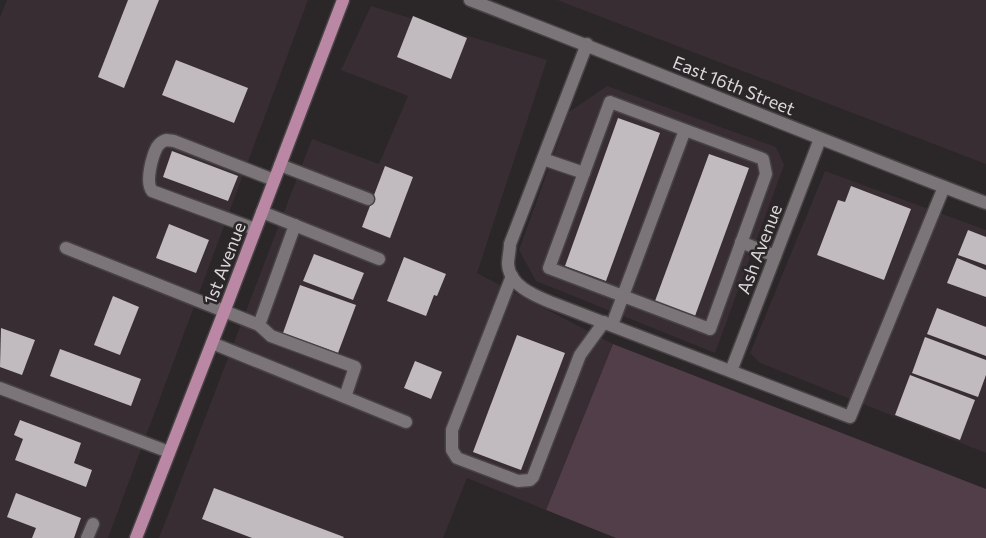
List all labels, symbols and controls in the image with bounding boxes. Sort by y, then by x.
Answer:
street label: East 16th Street [670,51,798,119]
street label: Ash Avenue [732,201,786,297]
street label: 1st Avenue [198,219,250,307]

